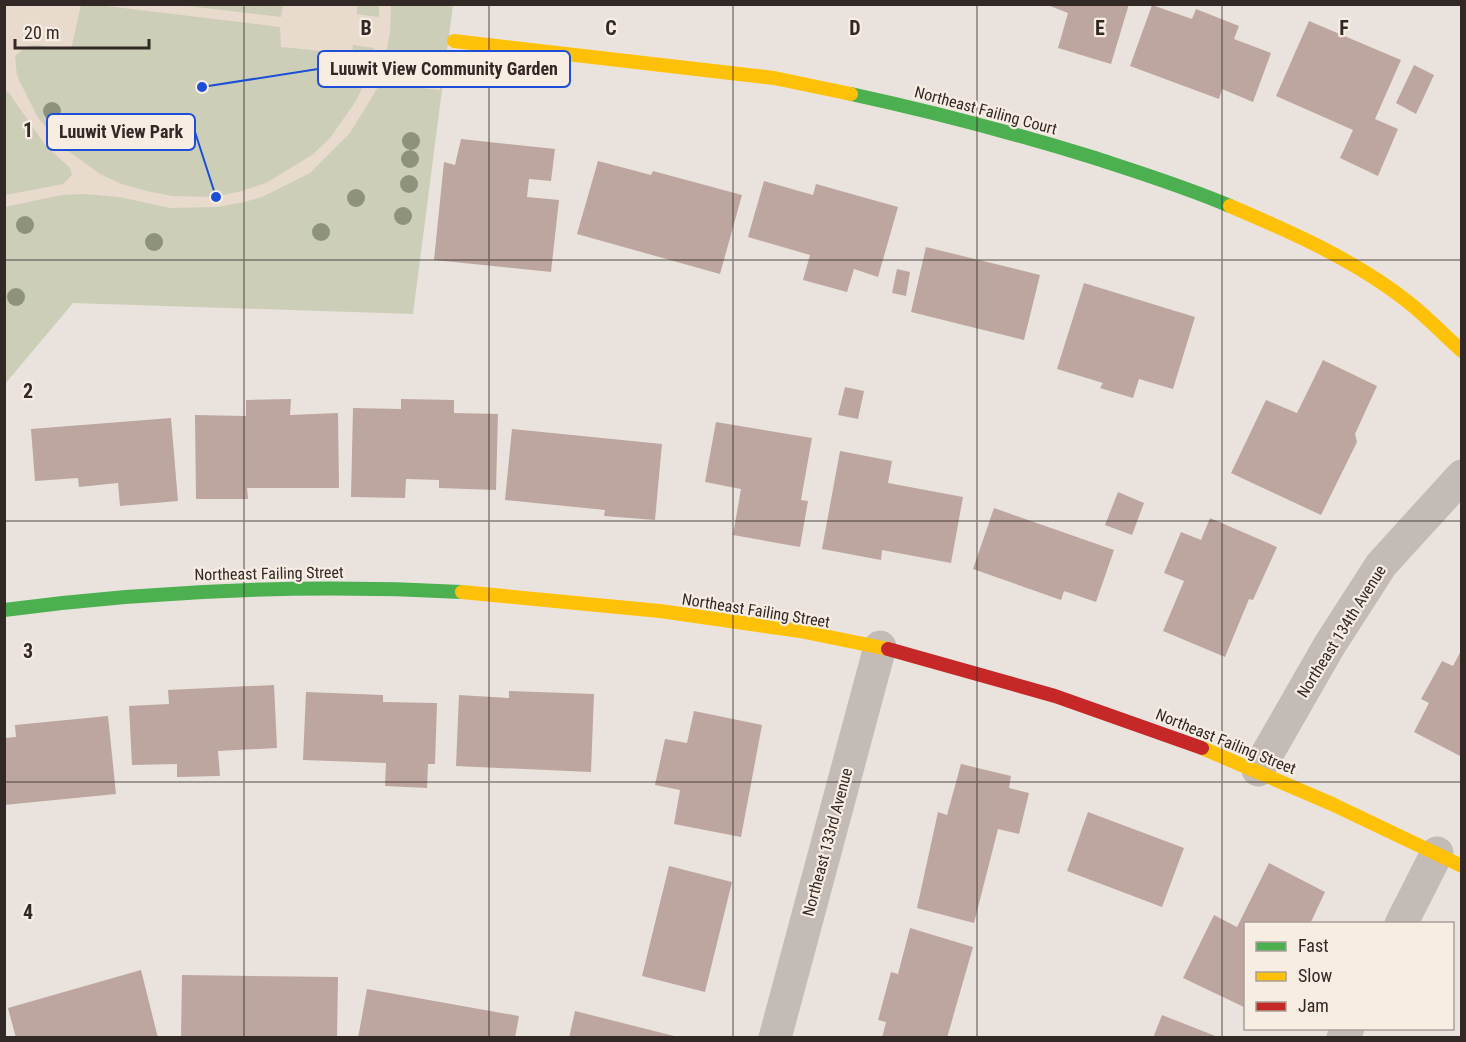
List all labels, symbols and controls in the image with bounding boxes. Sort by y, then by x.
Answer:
scale bar [15,12,148,50]
text: B [360,16,372,40]
text: C [605,16,617,40]
text: D [849,16,861,40]
text: E [1095,16,1105,40]
text: F [1339,16,1349,40]
text: 20 m [24,22,59,43]
callout: Luuwit View Community Garden [318,51,570,87]
text: Luuwit View Community Garden [330,58,558,79]
street label: Northeast Failing Court [913,82,1059,139]
callout: Luuwit View Park [47,114,195,150]
text: 1 [23,118,33,142]
text: Luuwit View Park [59,121,183,142]
text: 2 [23,379,33,403]
street label: Northeast 134th Avenue [1293,562,1390,701]
street label: Northeast Failing Street [194,563,344,584]
street label: Northeast Failing Street [681,589,831,632]
text: 3 [23,639,33,663]
street label: Northeast Failing Street [1153,705,1299,778]
street label: Northeast 133rd Avenue [799,766,856,918]
text: 4 [23,900,33,924]
legend [1244,922,1454,1030]
text: Fast [1298,935,1329,956]
text: Slow [1298,965,1333,986]
text: Jam [1298,995,1329,1016]

